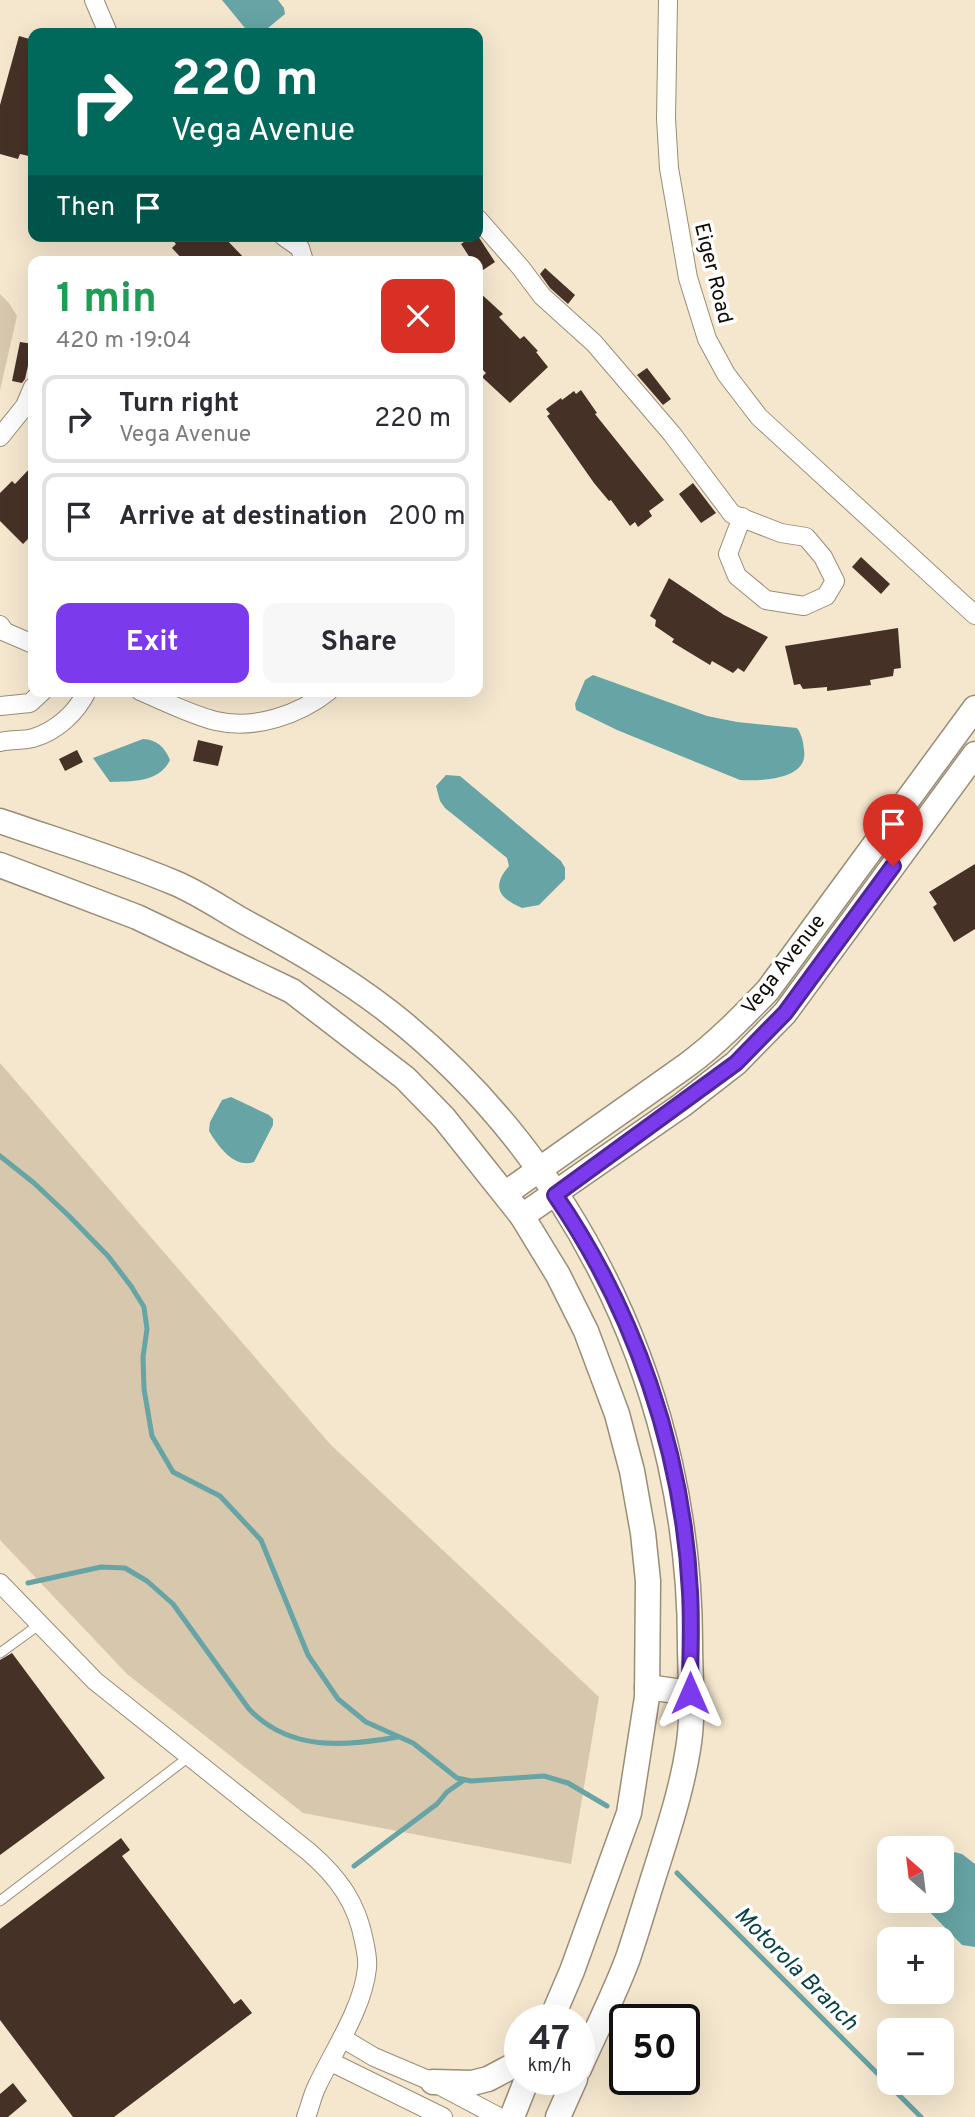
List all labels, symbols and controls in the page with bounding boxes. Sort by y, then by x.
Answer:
text: 220 m [171,51,318,113]
icon: right [56,56,147,147]
text: Vega Avenue [171,112,355,152]
icon: arrive [129,189,167,227]
text: Then [56,192,115,225]
street label: Eiger Road [687,220,738,327]
text: 1 min [56,274,157,327]
button: close [381,279,455,353]
text: 420 m · 19:04 [56,327,191,356]
text: Turn right [119,388,239,421]
icon: right [60,400,98,438]
text: 220 m [374,403,451,436]
text: Vega Avenue [119,421,251,450]
icon: arrive [60,498,98,536]
text: Arrive at destination [119,501,367,534]
text: 200 m [388,501,466,534]
button: Exit [56,603,249,683]
button: Share [263,603,455,683]
pin [863,794,923,866]
icon: arrive [874,805,912,843]
street label: Vega Avenue [736,909,832,1021]
position arrow [653,1656,727,1730]
north arrow [877,1836,954,1913]
map controls [877,1836,954,2095]
water label: Motorola Branch [727,1902,864,2038]
button: + [877,1927,954,2004]
speed limit sign: 50 [609,2004,700,2095]
text: 47 [529,2018,570,2062]
button: − [877,2018,954,2095]
text: km/h [528,2055,571,2078]

